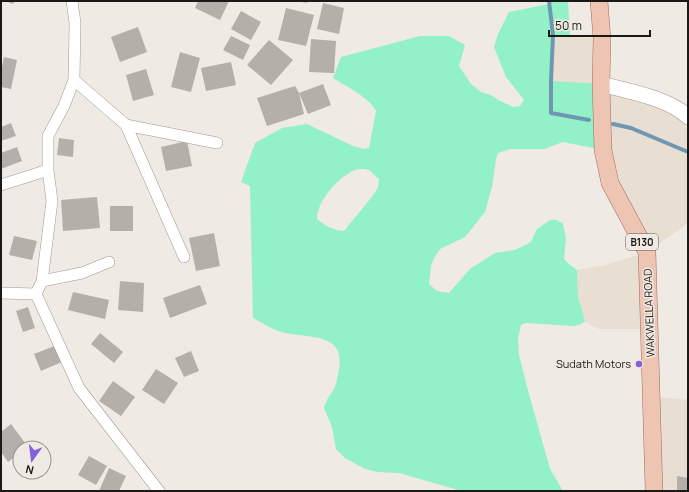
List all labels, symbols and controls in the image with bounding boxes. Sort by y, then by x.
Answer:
scale bar [549,12,650,38]
text: 50 m [555,17,582,34]
road number: B130 [626,234,658,250]
street label: WAKWELLA ROAD [639,268,658,358]
place label: Sudath Motors [556,356,631,371]
marker: Sudath Motors [634,359,644,369]
north arrow [12,440,52,480]
text: N [24,462,35,478]

